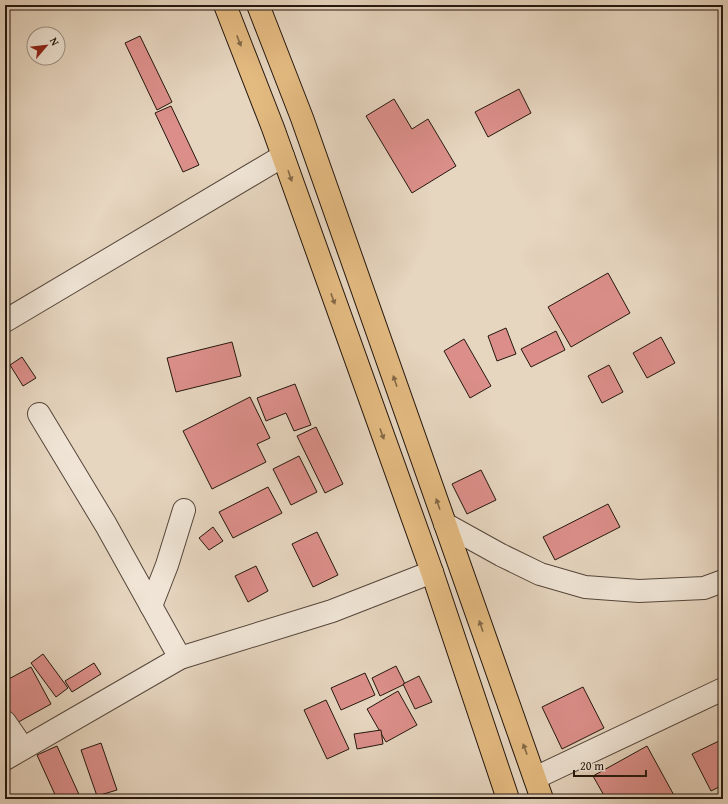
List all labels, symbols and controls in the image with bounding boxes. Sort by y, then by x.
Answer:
north arrow [26,26,66,66]
text: N [46,34,64,49]
one-way arrow [237,36,243,48]
one-way arrow [287,171,293,183]
one-way arrow [331,293,337,305]
one-way arrow [391,375,397,387]
one-way arrow [379,429,385,441]
one-way arrow [435,497,441,509]
one-way arrow [478,620,484,632]
one-way arrow [521,743,527,755]
scale bar [574,752,646,778]
text: 20 m [580,757,604,774]

